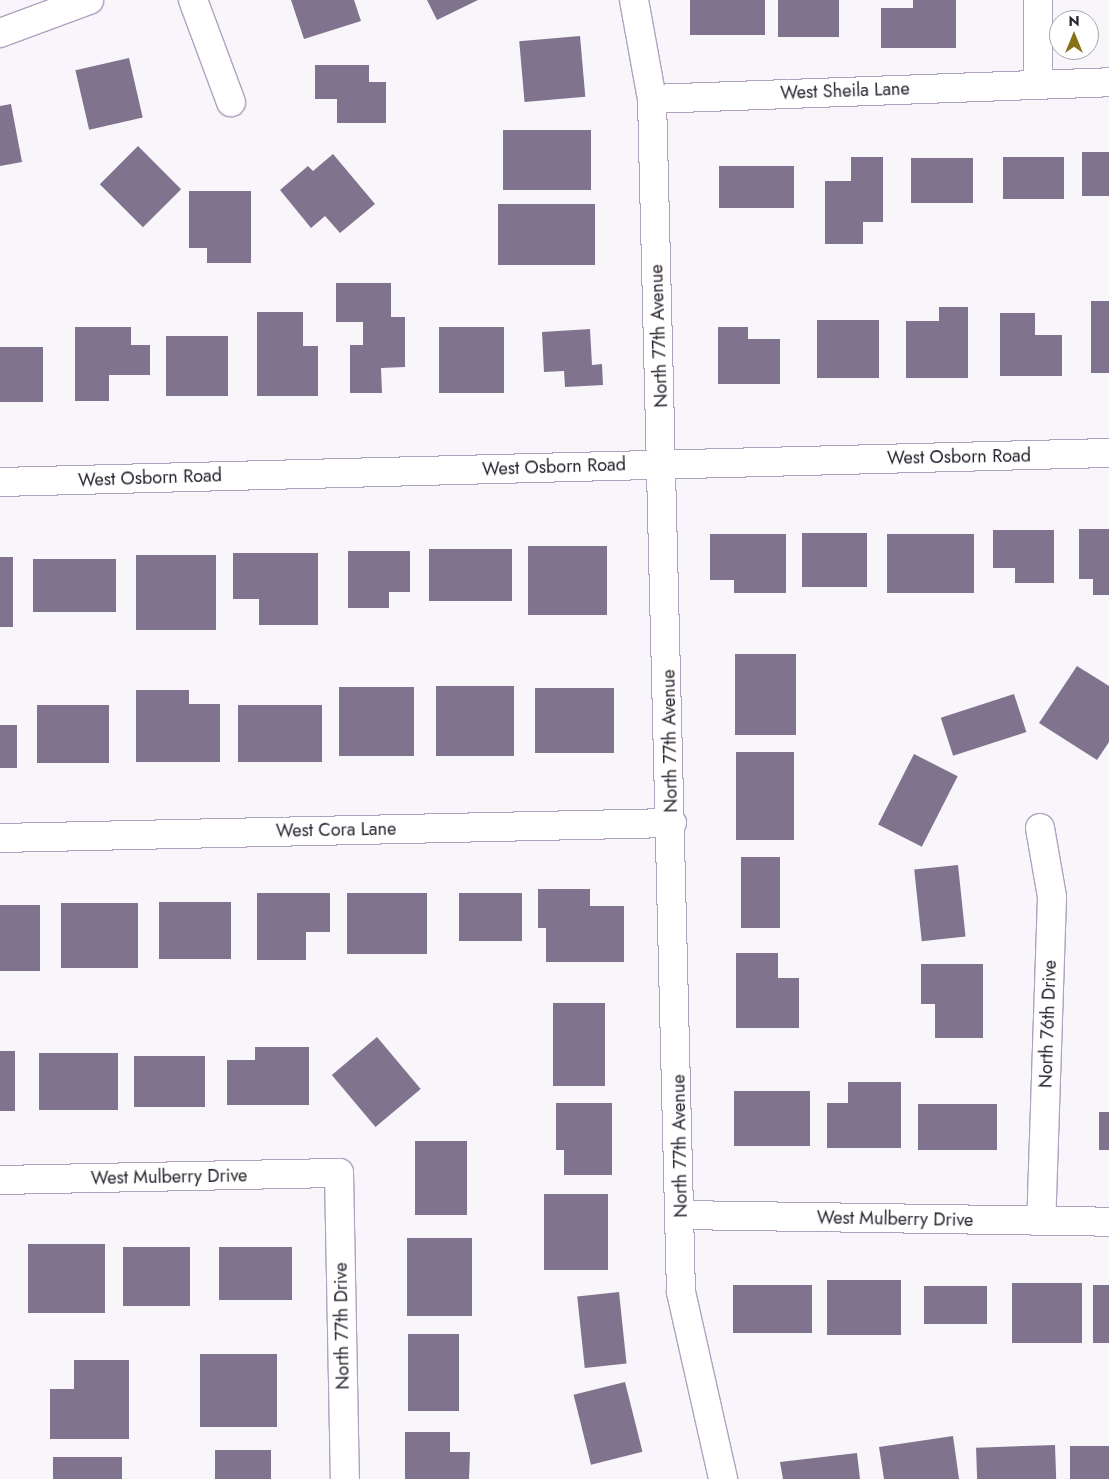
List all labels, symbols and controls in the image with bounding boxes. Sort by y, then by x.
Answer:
north arrow [1049,10,1099,60]
text: N [1068,11,1080,31]
street label: West Sheila Lane [780,78,910,104]
street label: North 77th Avenue [646,264,672,408]
street label: West Osborn Road [887,445,1031,469]
street label: West Osborn Road [482,454,626,480]
street label: West Osborn Road [78,465,222,491]
street label: North 77th Avenue [658,669,682,813]
street label: West Cora Lane [276,818,396,842]
street label: North 76th Drive [1035,960,1061,1088]
street label: North 77th Avenue [668,1074,692,1218]
street label: West Mulberry Drive [91,1165,247,1189]
street label: West Mulberry Drive [817,1207,973,1231]
street label: North 77th Drive [330,1262,354,1390]

